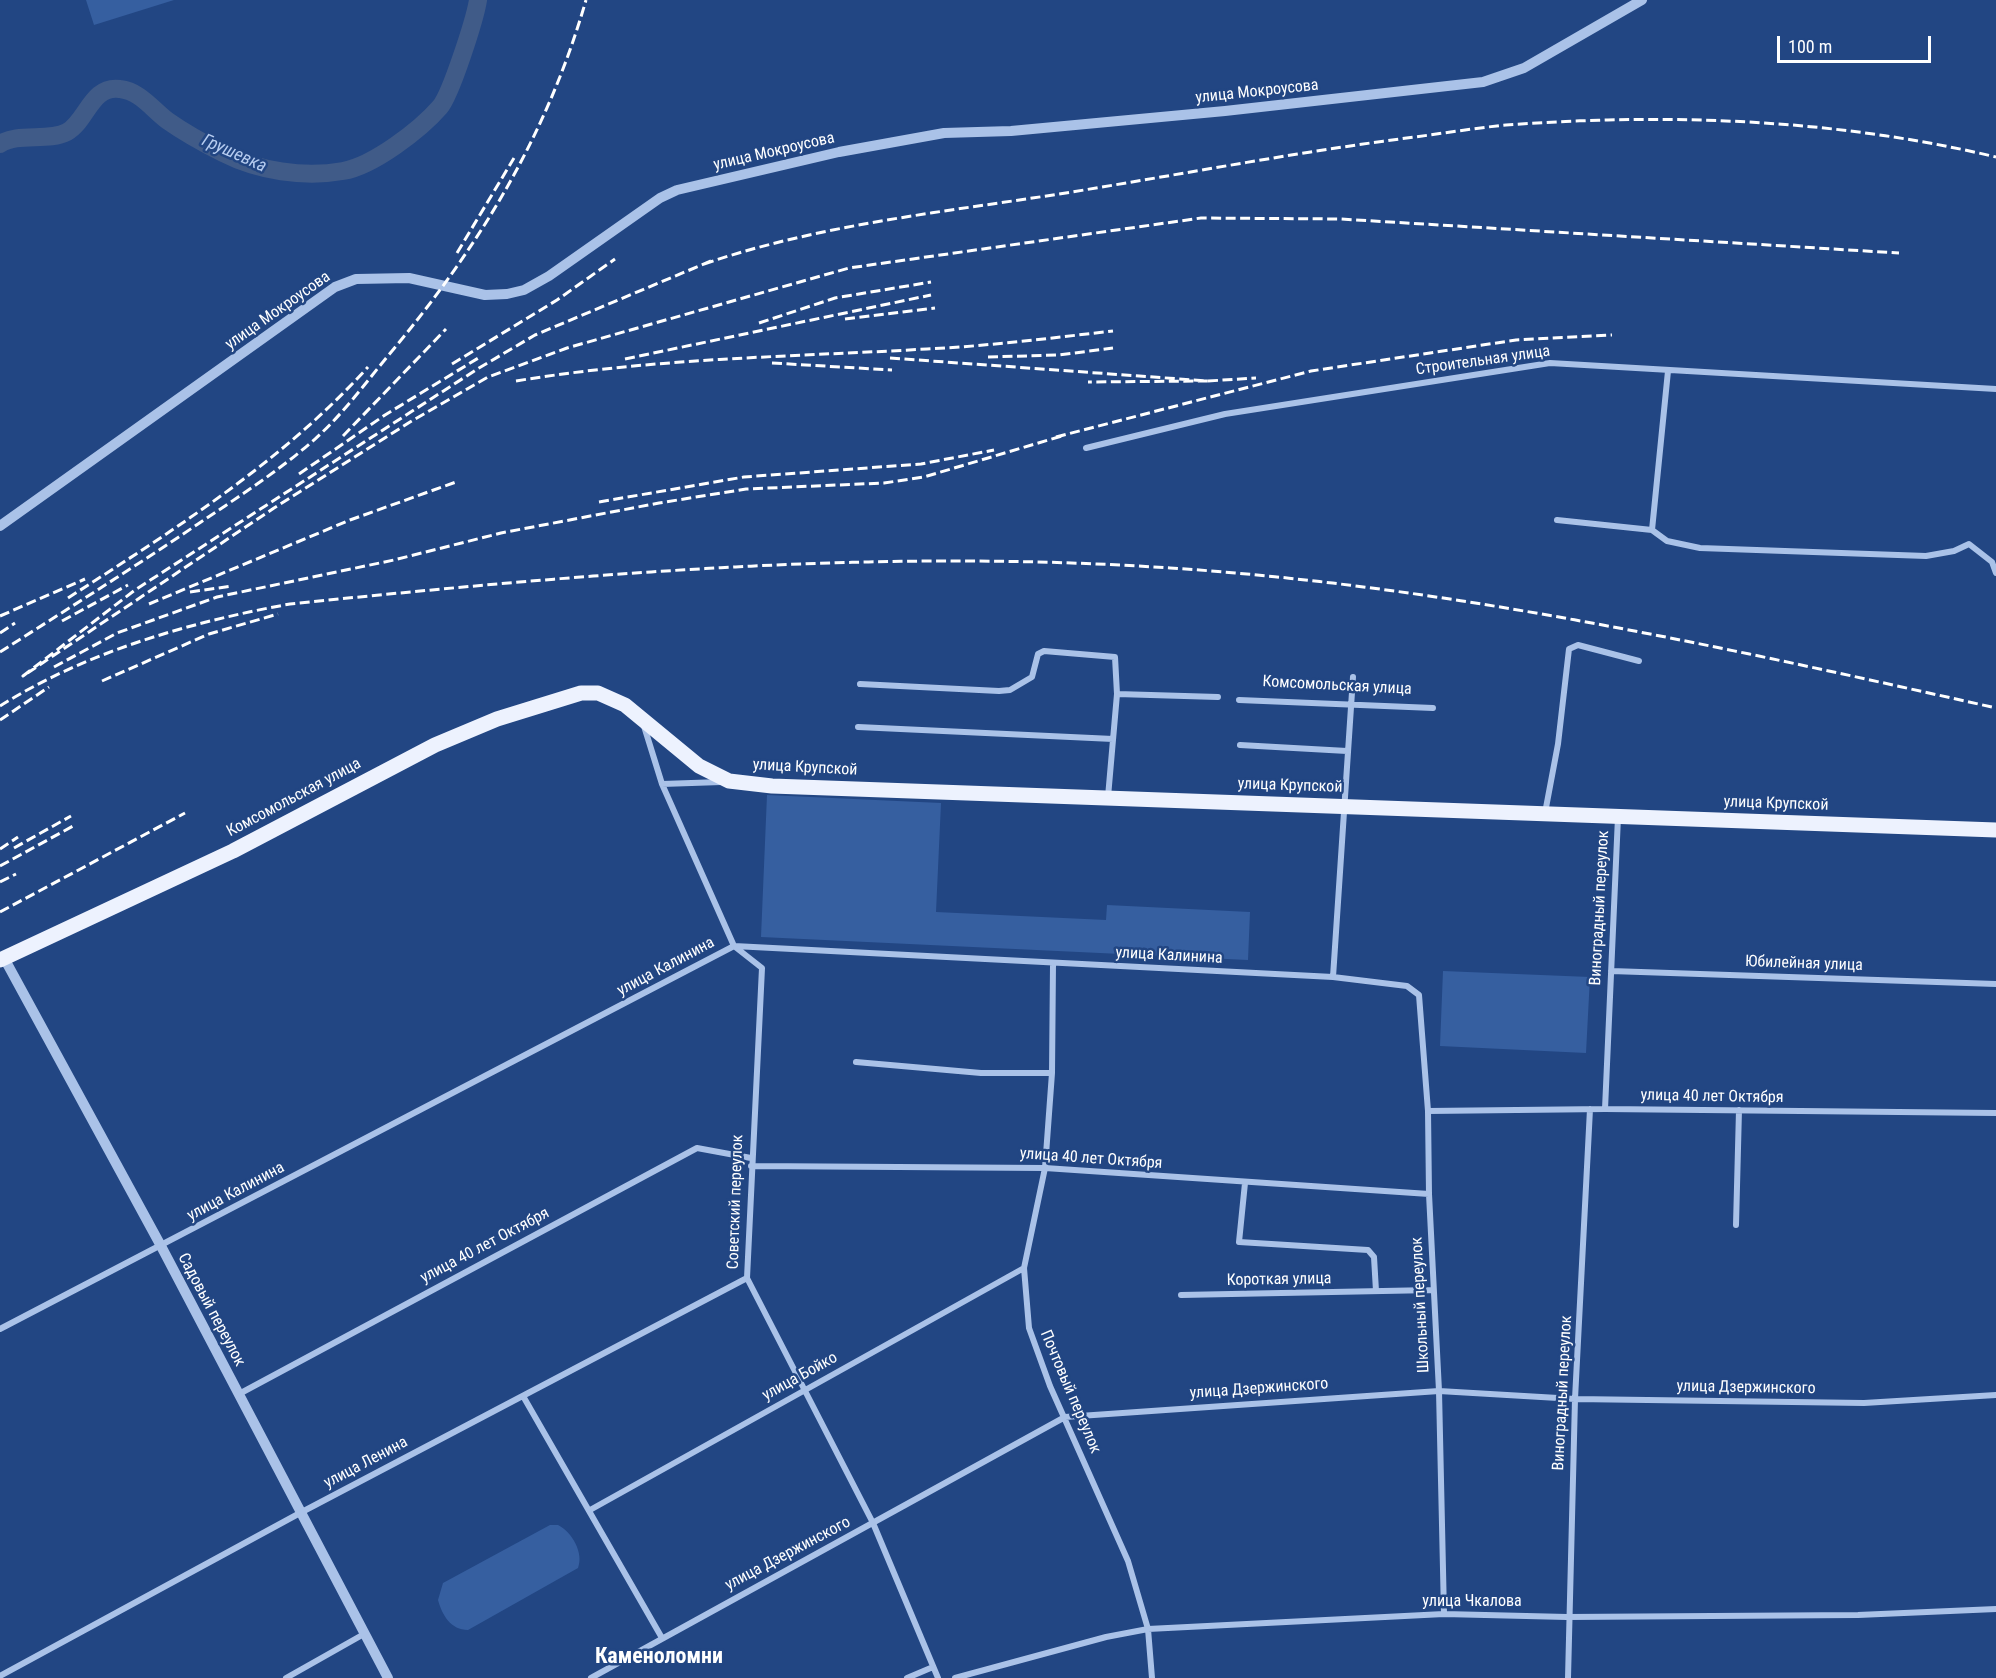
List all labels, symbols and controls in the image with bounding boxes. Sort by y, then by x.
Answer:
scale bar [1780,24,1934,62]
text: 100 m [1788,36,1832,57]
street label: улица Мокроусова [1194,76,1320,108]
street label: улица Мокроусова [712,129,836,175]
water label: Грушевка [198,130,270,178]
street label: улица Мокроусова [222,268,334,354]
street label: Строительная улица [1415,342,1551,380]
street label: Комсомольская улица [1262,673,1412,699]
street label: Комсомольская улица [224,754,364,842]
street label: улица Крупской [752,756,858,780]
street label: улица Крупской [1237,775,1343,797]
street label: улица Крупской [1723,793,1829,815]
street label: Виноградный переулок [1586,830,1614,986]
street label: улица Калинина [614,933,718,1001]
street label: улица Калинина [1115,944,1223,968]
street label: Юбилейная улица [1745,952,1863,976]
street label: улица 40 лет Октября [1640,1086,1784,1108]
street label: Советский переулок [724,1134,748,1270]
street label: улица 40 лет Октября [1019,1144,1163,1174]
street label: улица Калинина [184,1158,288,1226]
street label: улица 40 лет Октября [417,1204,553,1288]
street label: Школьный переулок [1408,1236,1434,1374]
street label: Садовый переулок [173,1250,249,1370]
street label: Короткая улица [1226,1269,1332,1291]
street label: Виноградный переулок [1549,1315,1577,1471]
street label: Почтовый переулок [1035,1327,1105,1457]
street label: улица Бойко [759,1349,841,1405]
street label: улица Дзержинского [1189,1375,1329,1403]
street label: улица Дзержинского [1676,1377,1816,1399]
street label: улица Ленина [321,1433,411,1493]
street label: улица Дзержинского [722,1513,854,1595]
street label: улица Чкалова [1422,1592,1522,1612]
district label: Каменоломни [595,1644,723,1670]

